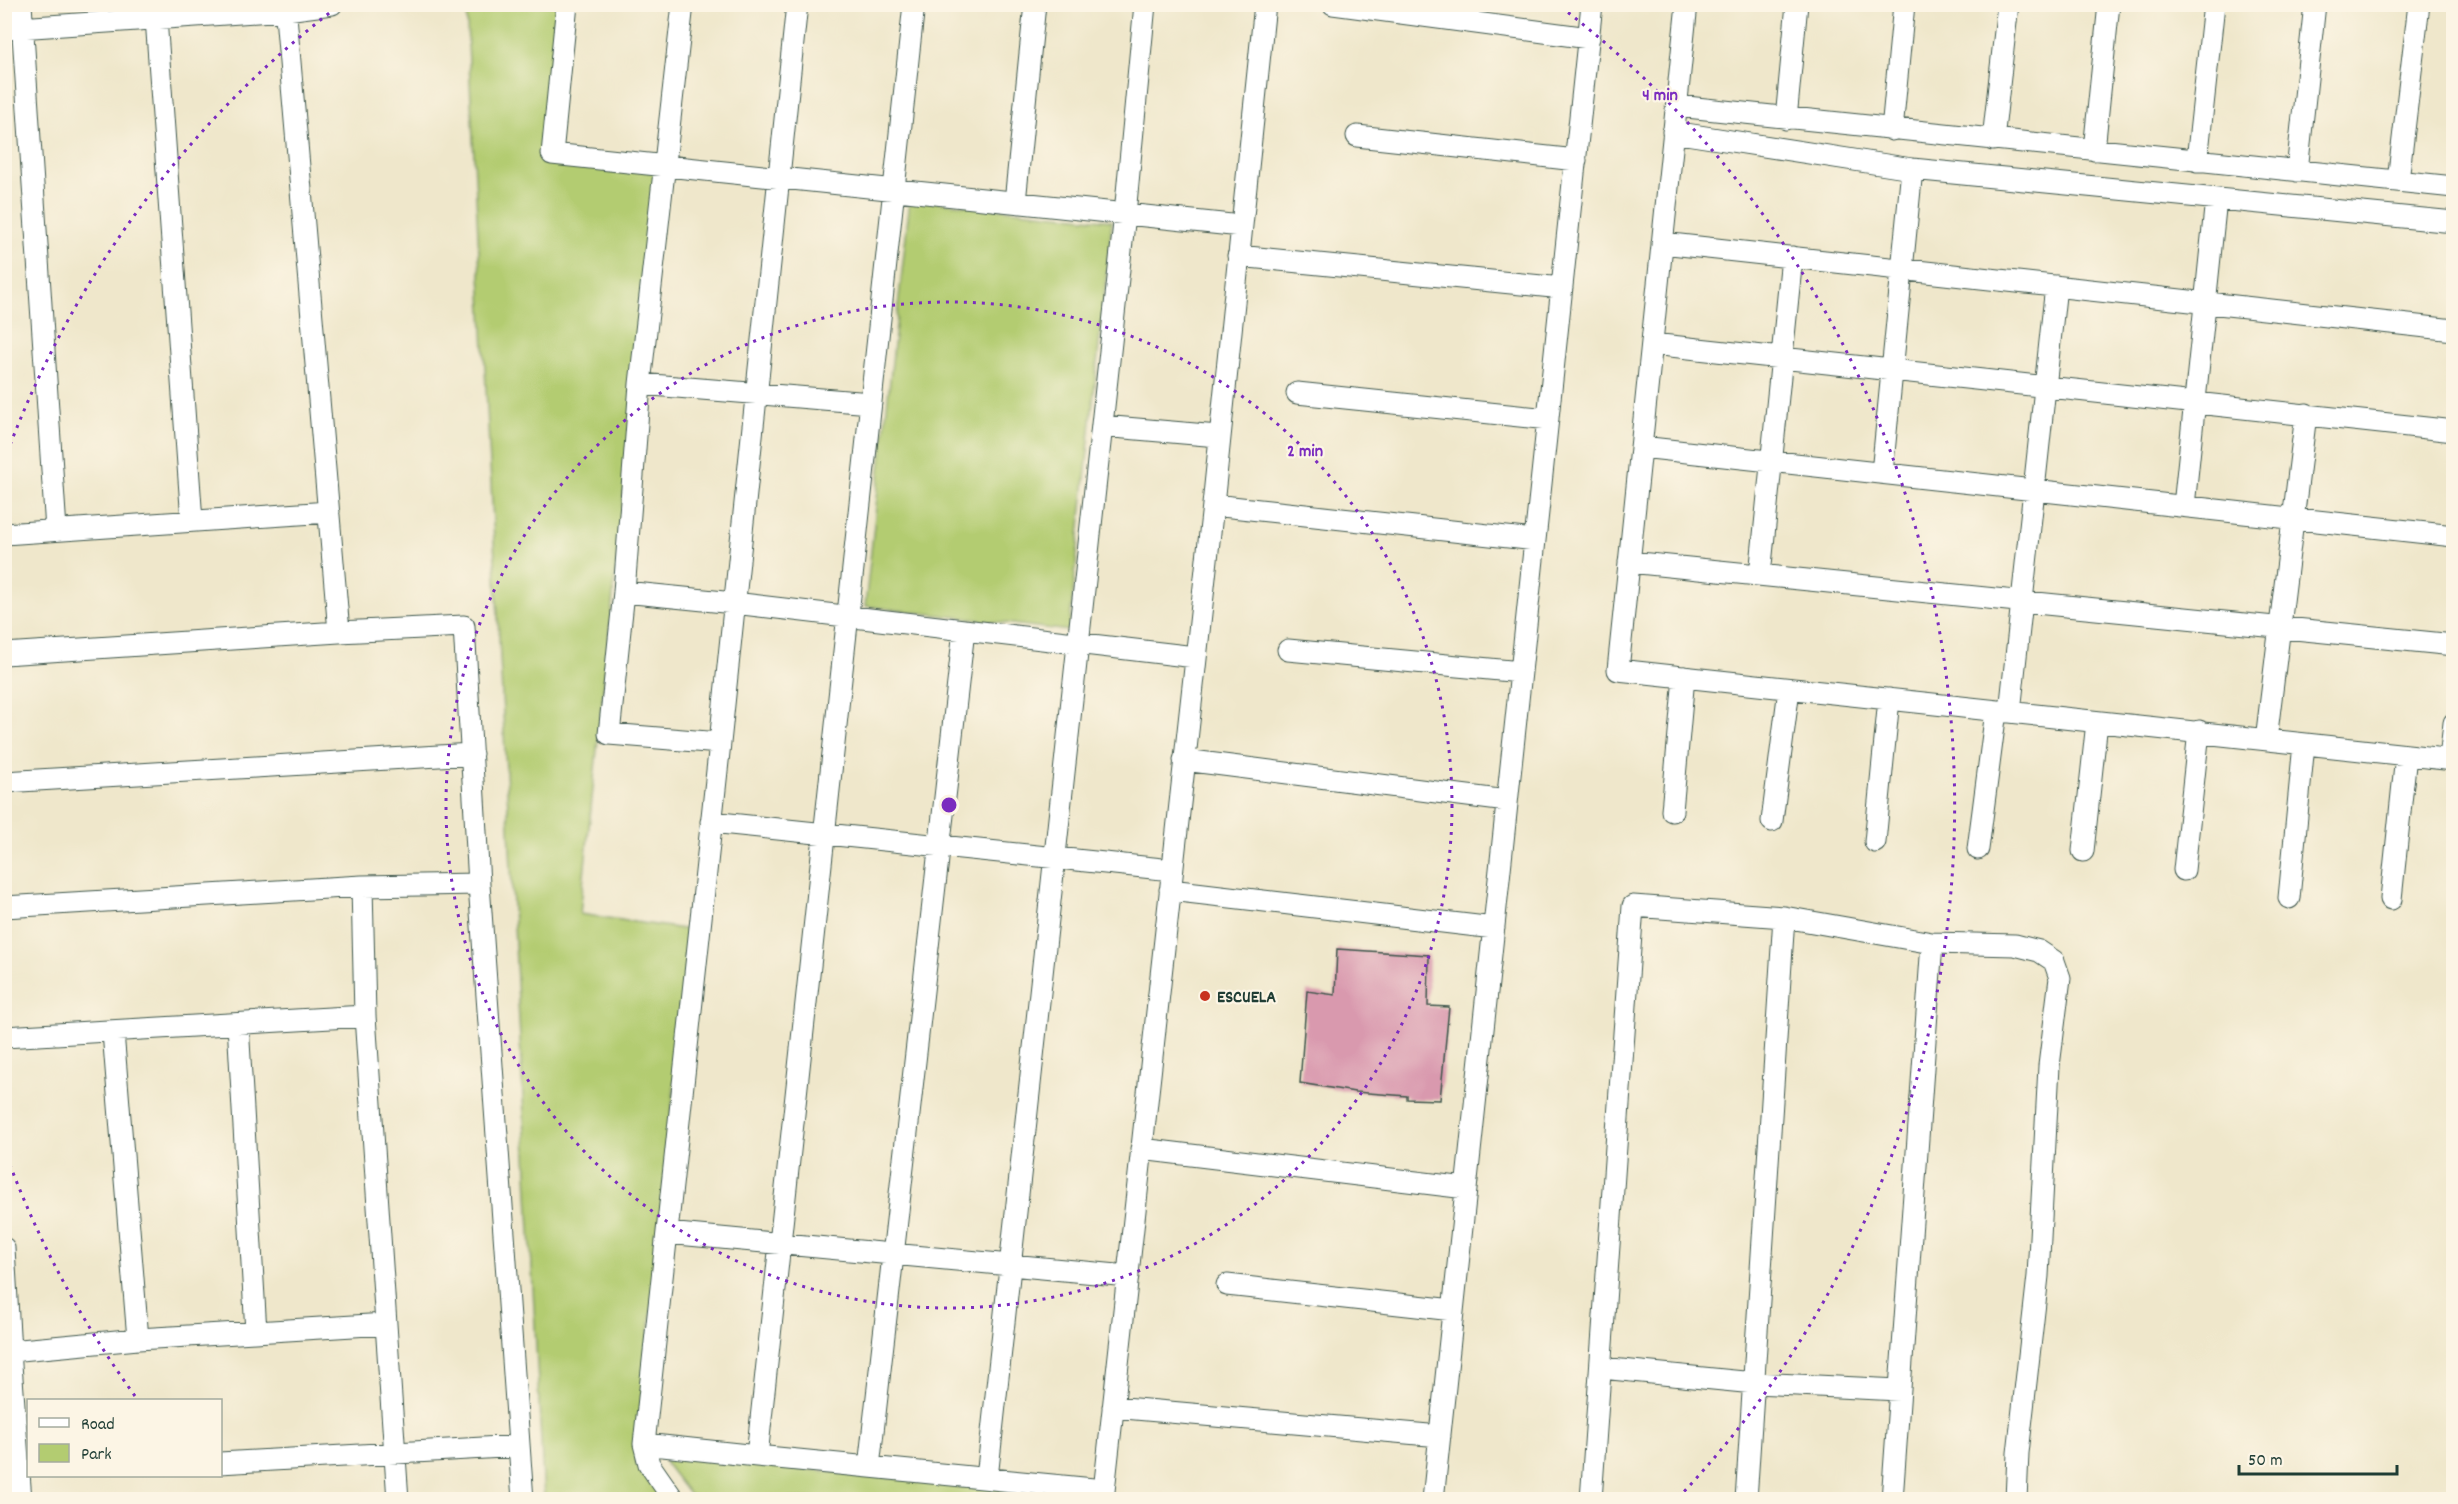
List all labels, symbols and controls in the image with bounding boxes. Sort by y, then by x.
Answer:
text: 4 min [1642,84,1678,109]
text: 2 min [1287,440,1323,465]
centre of rings [939,795,959,815]
place label: ESCUELA [1217,986,1276,1011]
marker: ESCUELA [1198,989,1212,1003]
legend [27,1399,222,1477]
text: Road [81,1413,115,1438]
scale bar [2239,1438,2396,1476]
text: Park [81,1443,112,1468]
text: 50 m [2248,1449,2283,1474]

